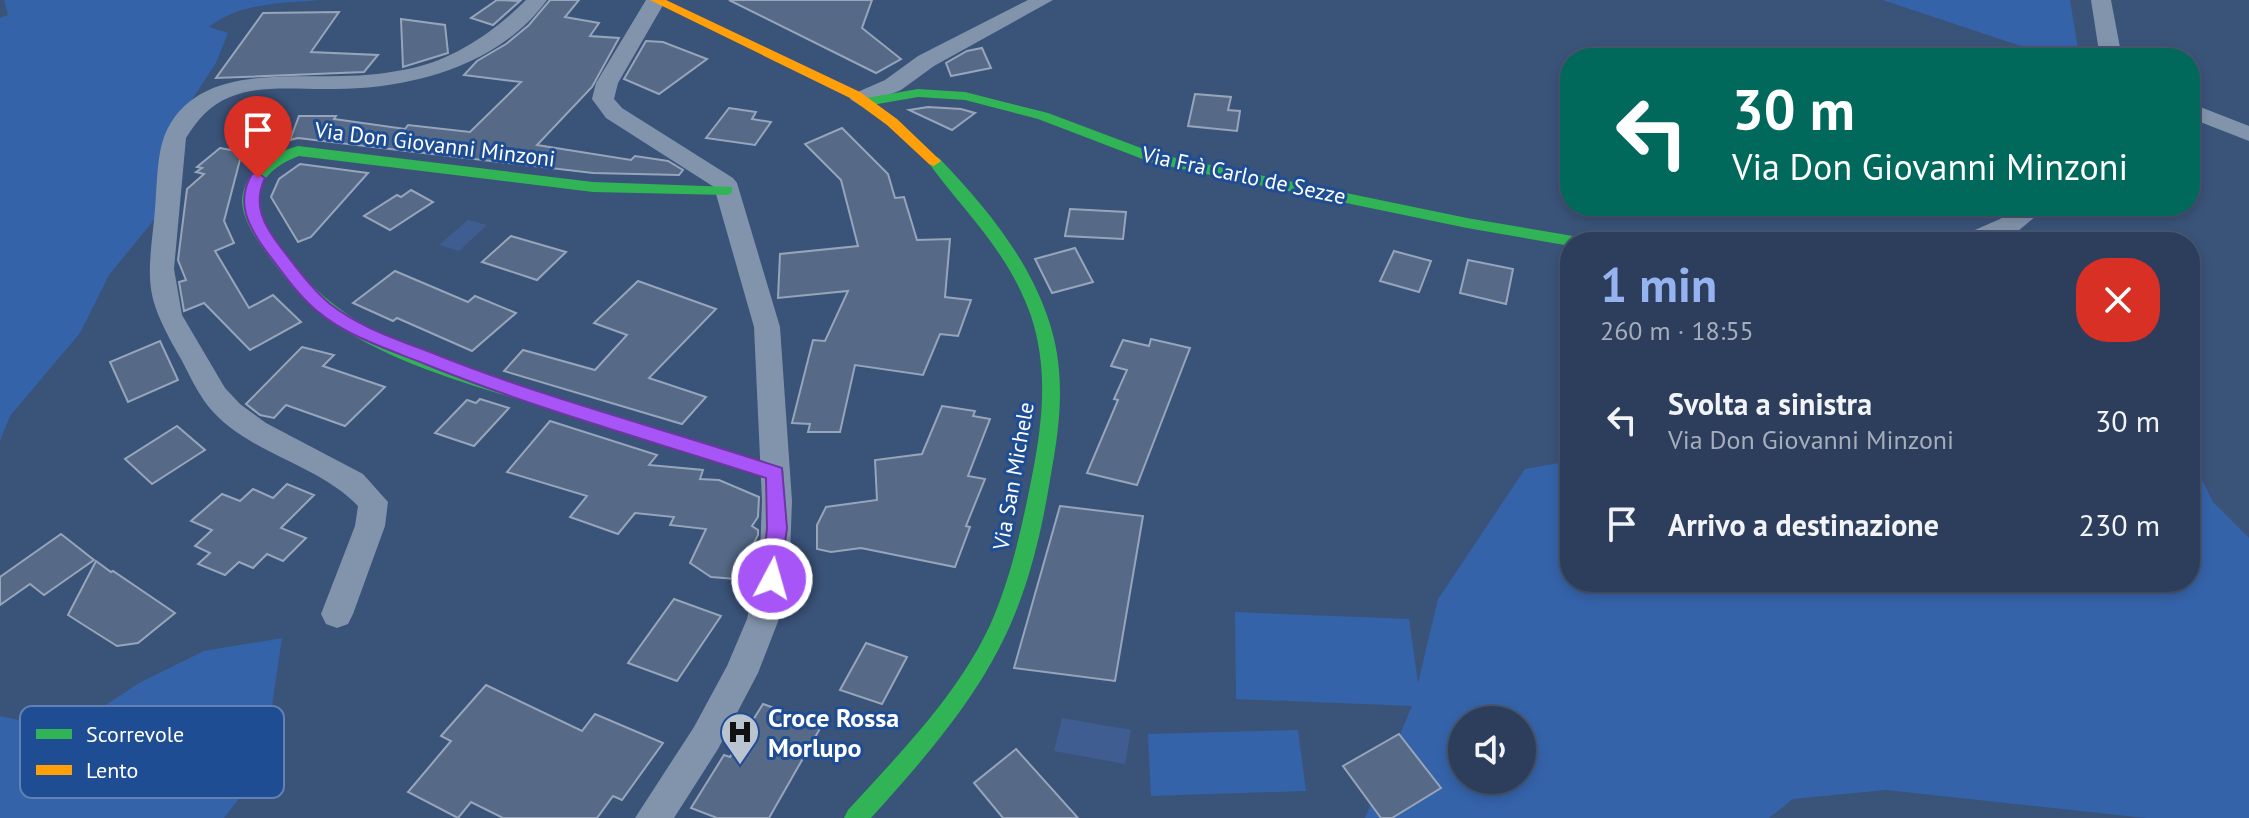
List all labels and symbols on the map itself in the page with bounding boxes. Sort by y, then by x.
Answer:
pin [224,96,292,178]
street label: Via Don Giovanni Minzoni [312,115,557,173]
street label: Via Frà Carlo de Sezze [1139,140,1348,210]
street label: Via San Michele [986,400,1040,553]
position arrow [730,537,814,621]
place label: Croce Rossa Morlupo [768,701,899,764]
legend [20,706,284,798]
hospital icon: Croce Rossa Morlupo [719,711,761,766]
text: Scorrevole [86,720,184,748]
text: Lento [86,756,138,784]

